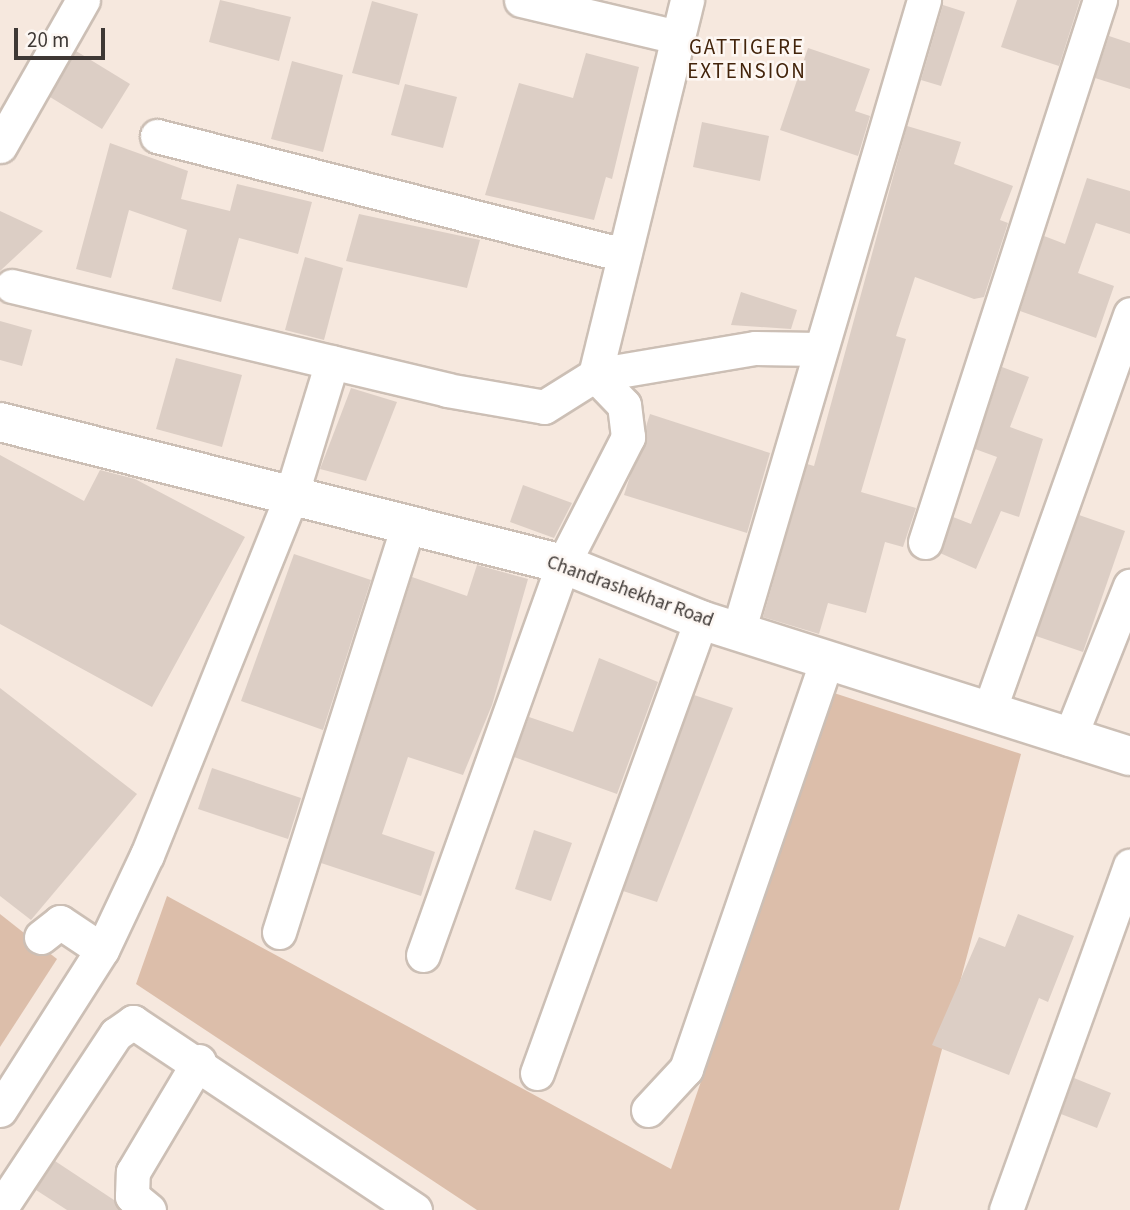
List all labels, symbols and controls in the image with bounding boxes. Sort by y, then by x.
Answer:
scale bar [18,14,108,58]
text: 20 m [27,25,69,55]
district label: GATTIGERE EXTENSION [688,34,806,84]
street label: Chandrashekhar Road [544,551,716,633]

